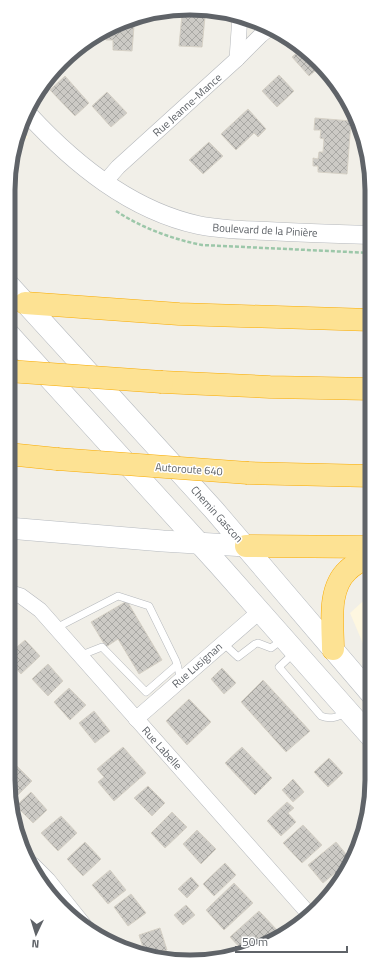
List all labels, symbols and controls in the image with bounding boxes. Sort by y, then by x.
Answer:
street label: Rue Jeanne-Mance [149,69,225,140]
street label: Boulevard de la Pinière [212,219,318,241]
street label: Autoroute 640 [155,459,223,479]
street label: Chemin Gascon [187,482,247,546]
street label: Rue Lusignan [168,639,226,691]
street label: Rue Labelle [138,723,186,773]
north arrow [16,914,56,954]
scale bar [236,928,347,954]
text: 50 m [242,932,268,951]
text: N [31,936,40,952]

